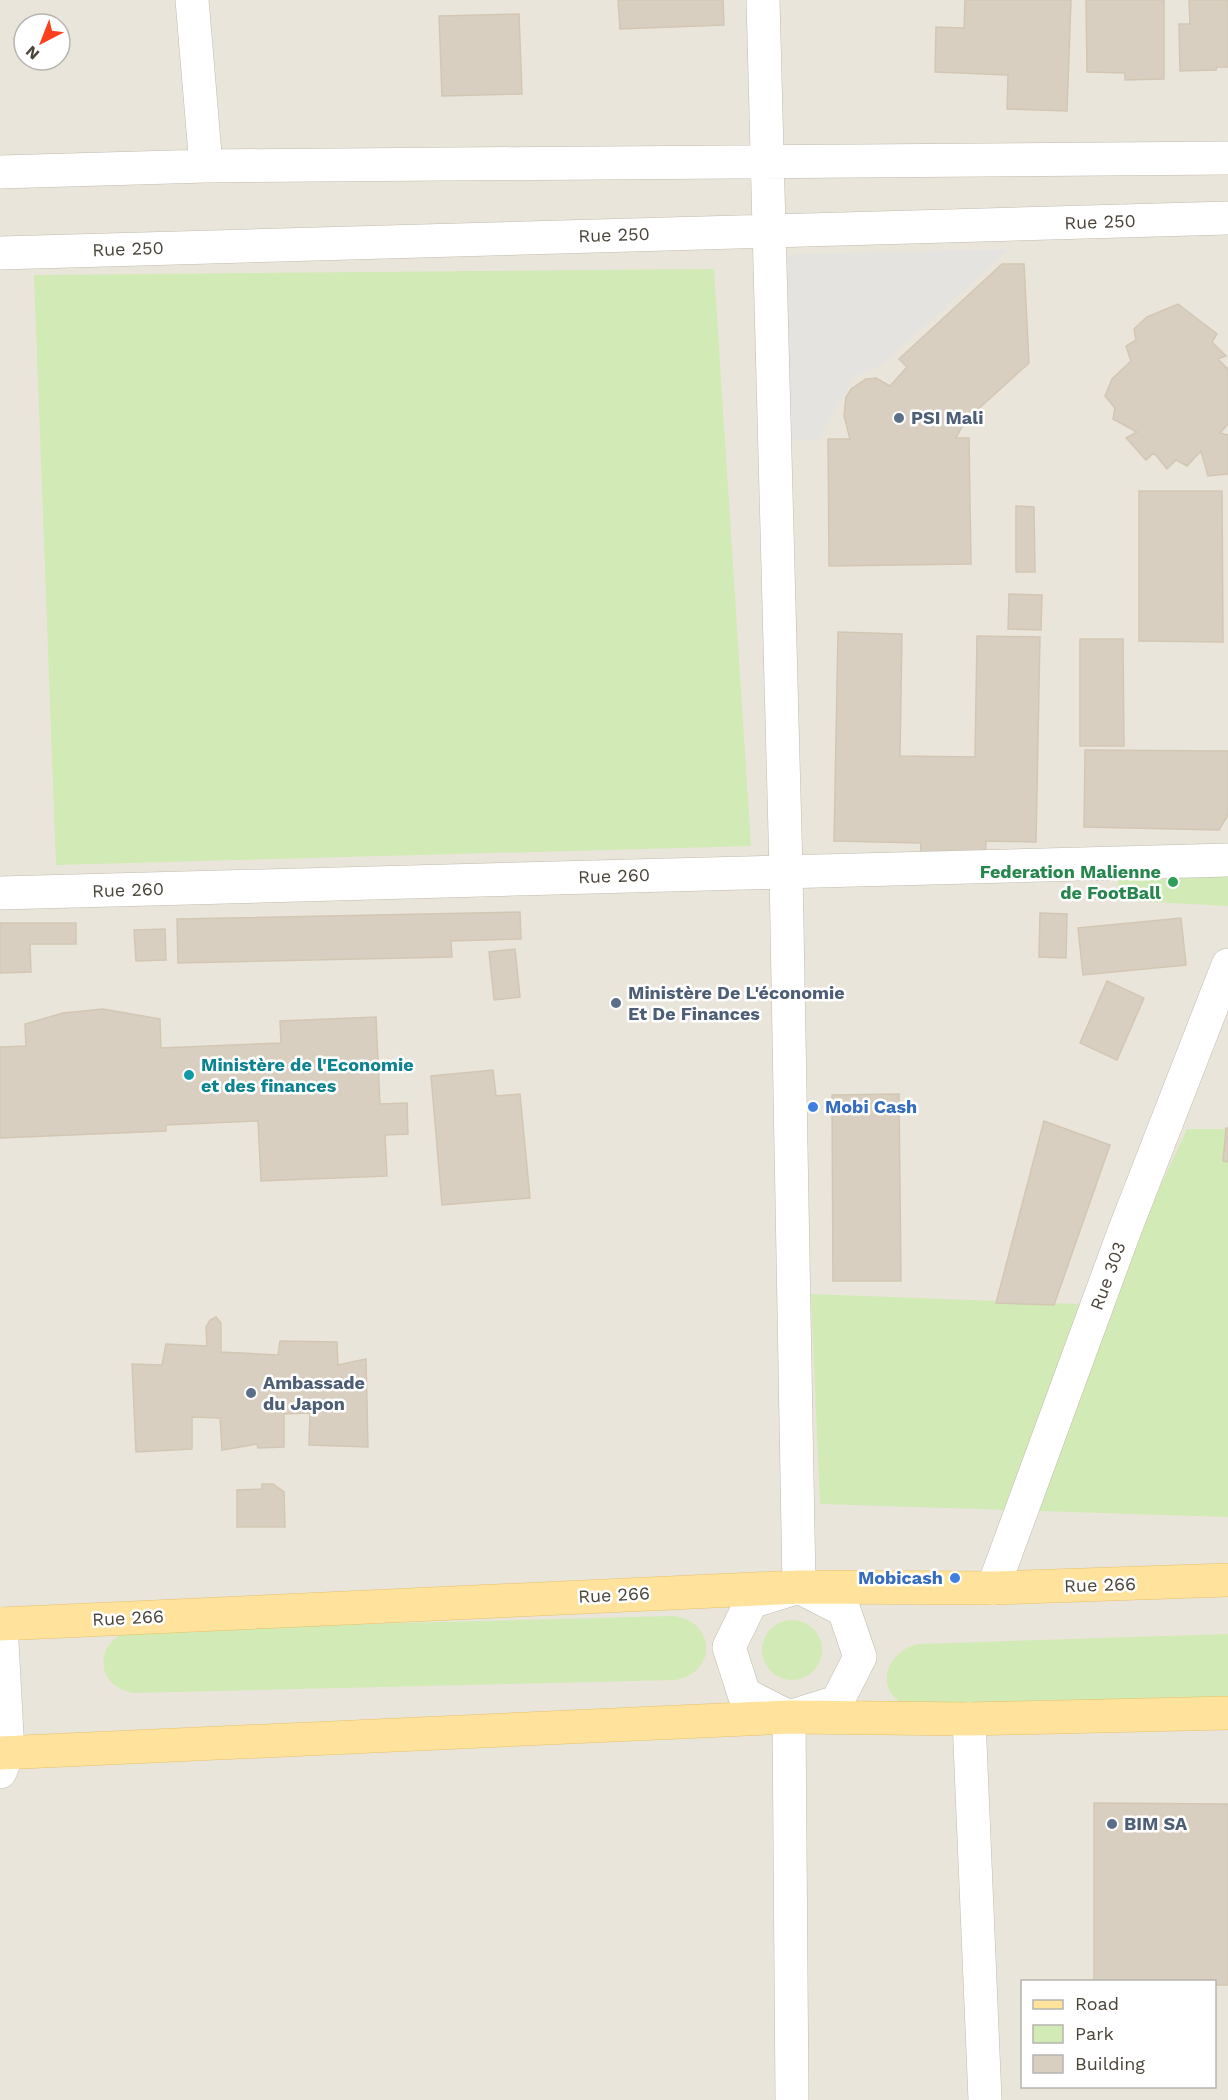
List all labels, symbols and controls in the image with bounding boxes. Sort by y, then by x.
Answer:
north arrow [12,12,72,72]
text: N [22,42,43,64]
street label: Rue 250 [1064,210,1136,233]
street label: Rue 250 [578,223,650,246]
street label: Rue 250 [92,237,164,260]
place label: PSI Mali [911,407,983,428]
marker: PSI Mali [892,411,906,425]
place label: Federation Malienne de FootBall [980,861,1161,903]
street label: Rue 260 [578,864,650,887]
marker: Federation Malienne de FootBall [1166,875,1180,889]
street label: Rue 260 [92,878,164,901]
place label: Ministère De L'économie Et De Finances [628,982,845,1024]
marker: Ministère De L'économie Et De Finances [609,996,623,1010]
place label: Ministère de l'Economie et des finances [201,1054,414,1096]
marker: Ministère de l'Economie et des finances [182,1068,196,1082]
place label: Mobi Cash [825,1096,917,1117]
marker: Mobi Cash [806,1100,820,1114]
street label: Rue 303 [1085,1239,1130,1313]
place label: Ambassade du Japon [263,1372,365,1414]
marker: Ambassade du Japon [244,1386,258,1400]
place label: Mobicash [858,1567,943,1588]
marker: Mobicash [948,1571,962,1585]
street label: Rue 266 [1064,1573,1136,1596]
street label: Rue 266 [578,1582,650,1607]
street label: Rue 266 [92,1605,164,1630]
place label: BIM SA [1124,1813,1188,1834]
marker: BIM SA [1105,1817,1119,1831]
legend [1021,1980,1216,2088]
text: Road [1075,1993,1119,2014]
text: Park [1075,2023,1114,2044]
text: Building [1075,2053,1145,2074]

